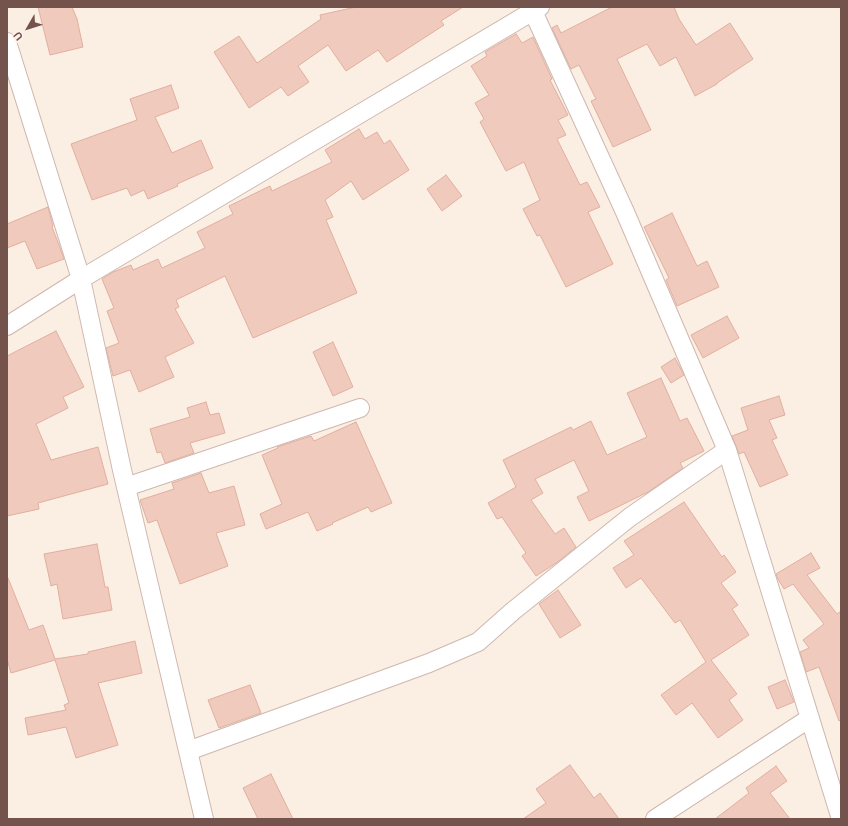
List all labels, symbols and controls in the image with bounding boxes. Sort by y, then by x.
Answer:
north arrow [8,8,48,48]
text: U [11,29,26,43]

